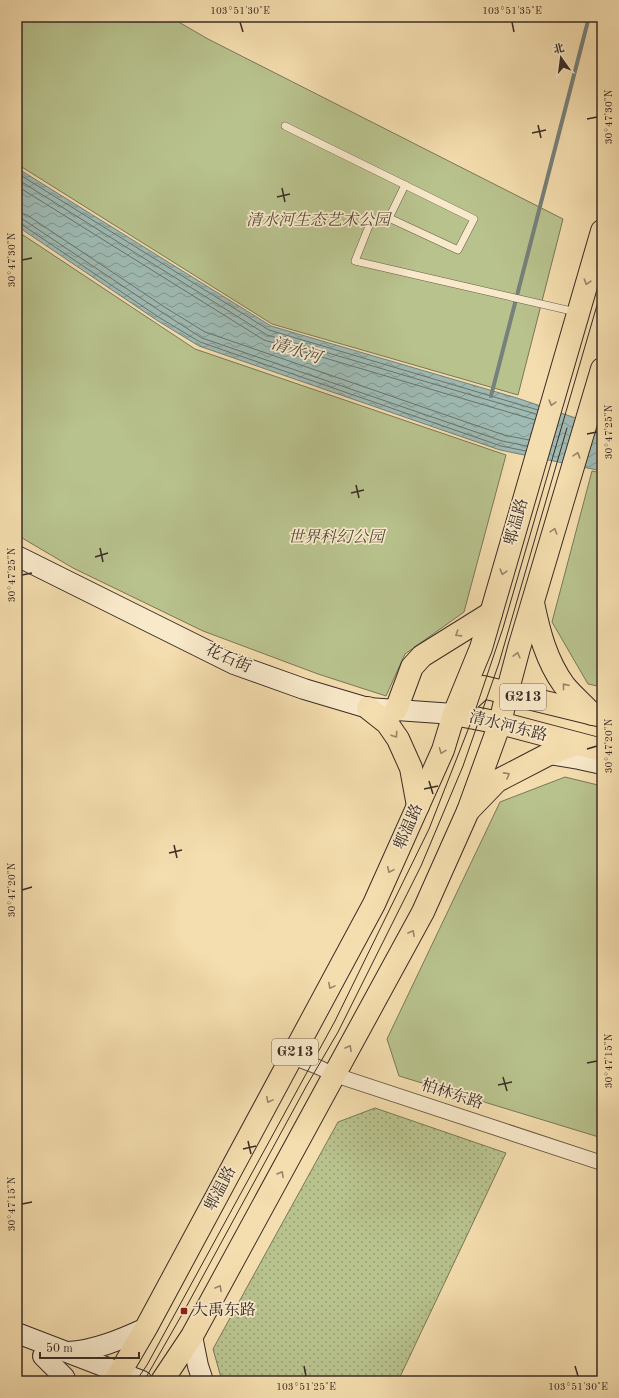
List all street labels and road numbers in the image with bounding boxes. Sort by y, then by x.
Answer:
street label: 郫温路 [501,496,531,547]
street label: 花石街 [203,640,254,676]
road number: G213 [500,684,546,710]
street label: 清水河东路 [467,708,549,744]
street label: 郫温路 [390,801,426,852]
road number: G213 [272,1039,318,1065]
street label: 柏林东路 [419,1076,486,1112]
street label: 郫温路 [201,1163,239,1214]

